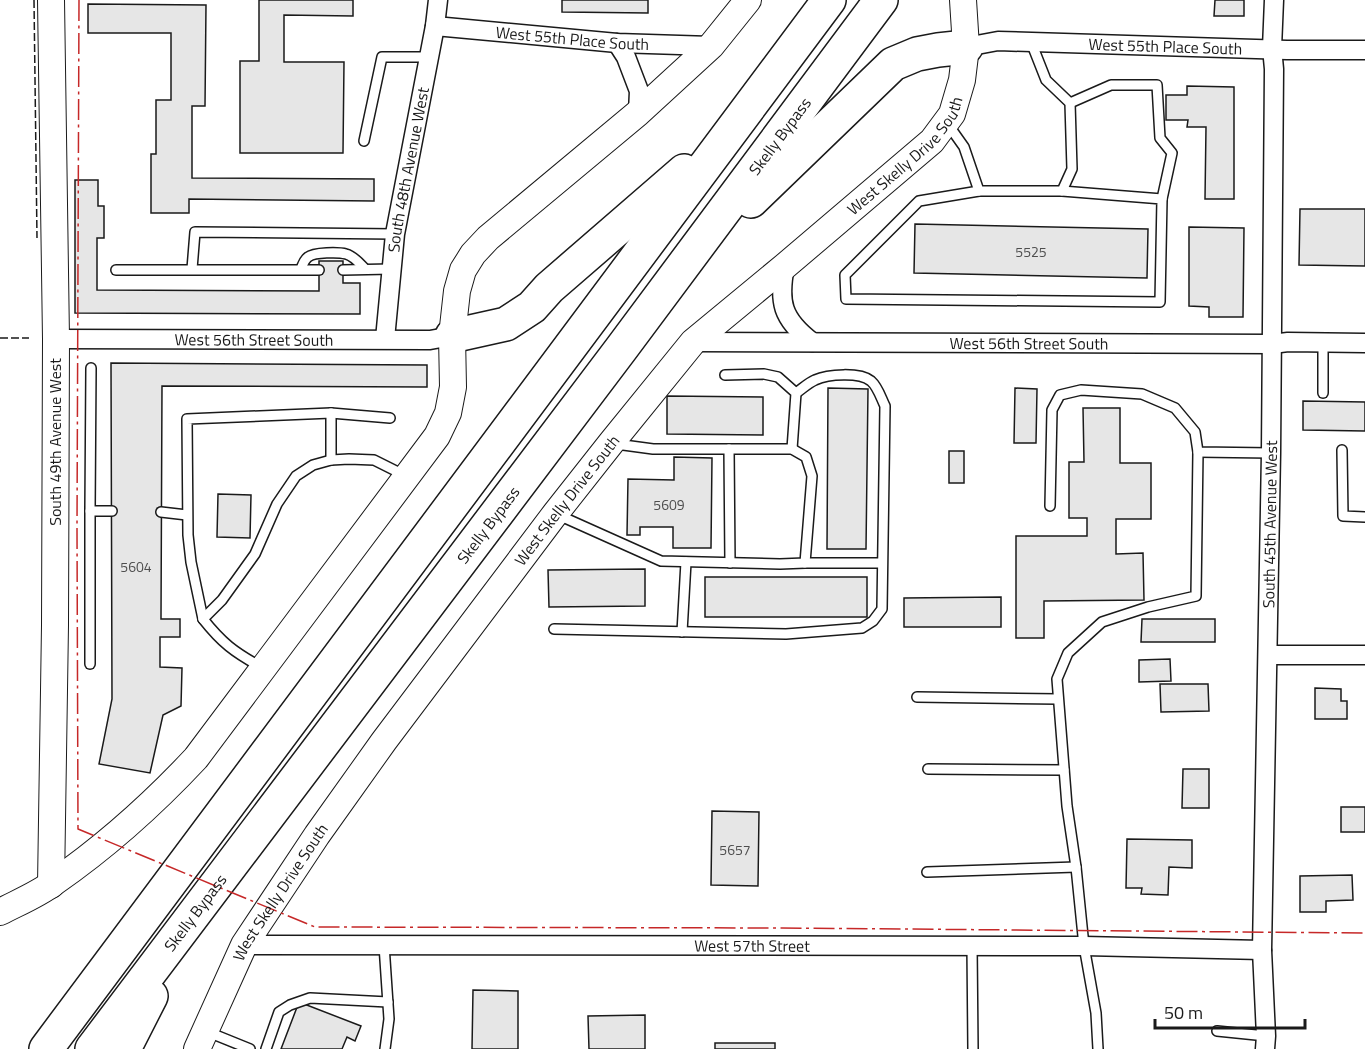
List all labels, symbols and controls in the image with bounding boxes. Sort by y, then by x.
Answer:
street label: West 55th Place South [495,20,650,56]
street label: West 55th Place South [1088,32,1243,61]
street label: South 48th Avenue West [381,85,435,253]
street label: Skelly Bypass [743,92,817,180]
street label: West Skelly Drive South [842,94,969,220]
house number: 5525 [1015,241,1047,262]
street label: West 56th Street South [174,327,334,352]
street label: West 56th Street South [949,331,1109,355]
street label: South 49th Avenue West [43,358,67,526]
street label: West Skelly Drive South [508,429,625,571]
street label: South 45th Avenue West [1256,440,1283,608]
street label: Skelly Bypass [451,481,525,569]
house number: 5609 [653,494,685,515]
house number: 5604 [120,556,152,577]
street label: West Skelly Drive South [226,818,334,965]
house number: 5657 [719,839,751,860]
street label: Skelly Bypass [158,869,232,956]
street label: West 57th Street [694,934,810,958]
scale bar [1155,992,1305,1030]
text: 50 m [1164,999,1203,1026]

